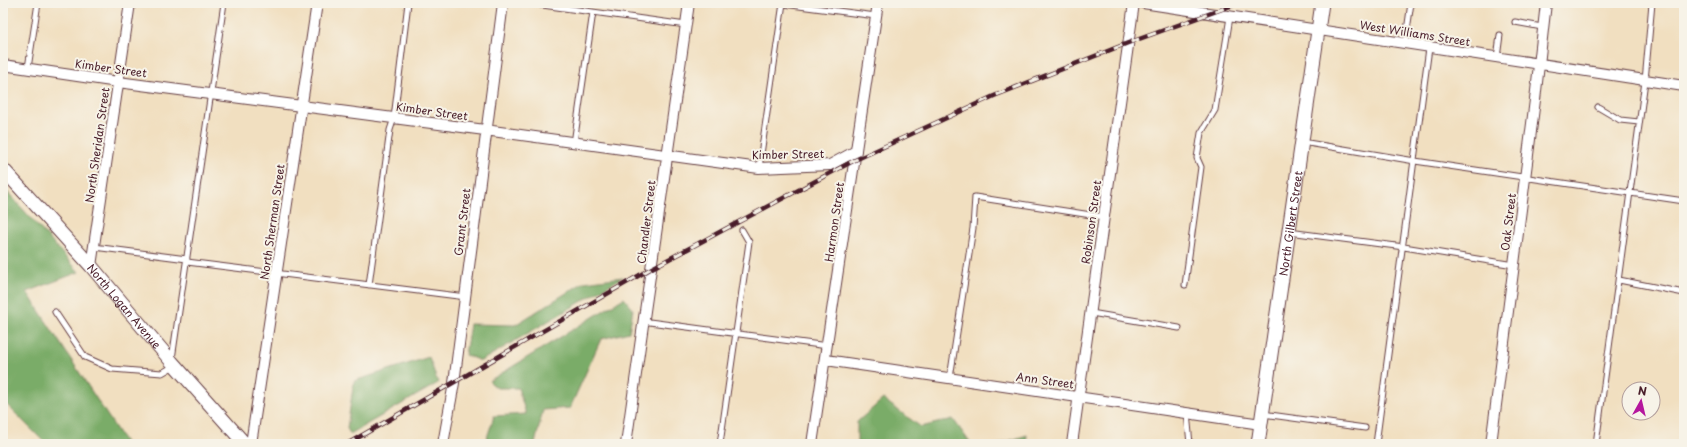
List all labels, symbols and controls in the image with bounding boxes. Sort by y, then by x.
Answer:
street label: West Williams Street [1359,16,1472,50]
street label: Kimber Street [74,55,148,82]
street label: North Sheridan Street [80,86,114,204]
street label: Kimber Street [395,98,469,125]
street label: Kimber Street [752,145,825,163]
street label: North Sherman Street [255,163,289,281]
street label: North Gilbert Street [1274,169,1306,277]
street label: Chandler Street [632,179,660,265]
street label: Robinson Street [1077,179,1105,265]
street label: Harmon Street [820,180,848,263]
street label: Grant Street [449,187,475,257]
street label: Oak Street [1496,192,1520,252]
street label: North Logan Avenue [84,259,166,352]
street label: Ann Street [1015,368,1076,393]
north arrow [1621,381,1661,421]
text: N [1637,382,1648,400]

